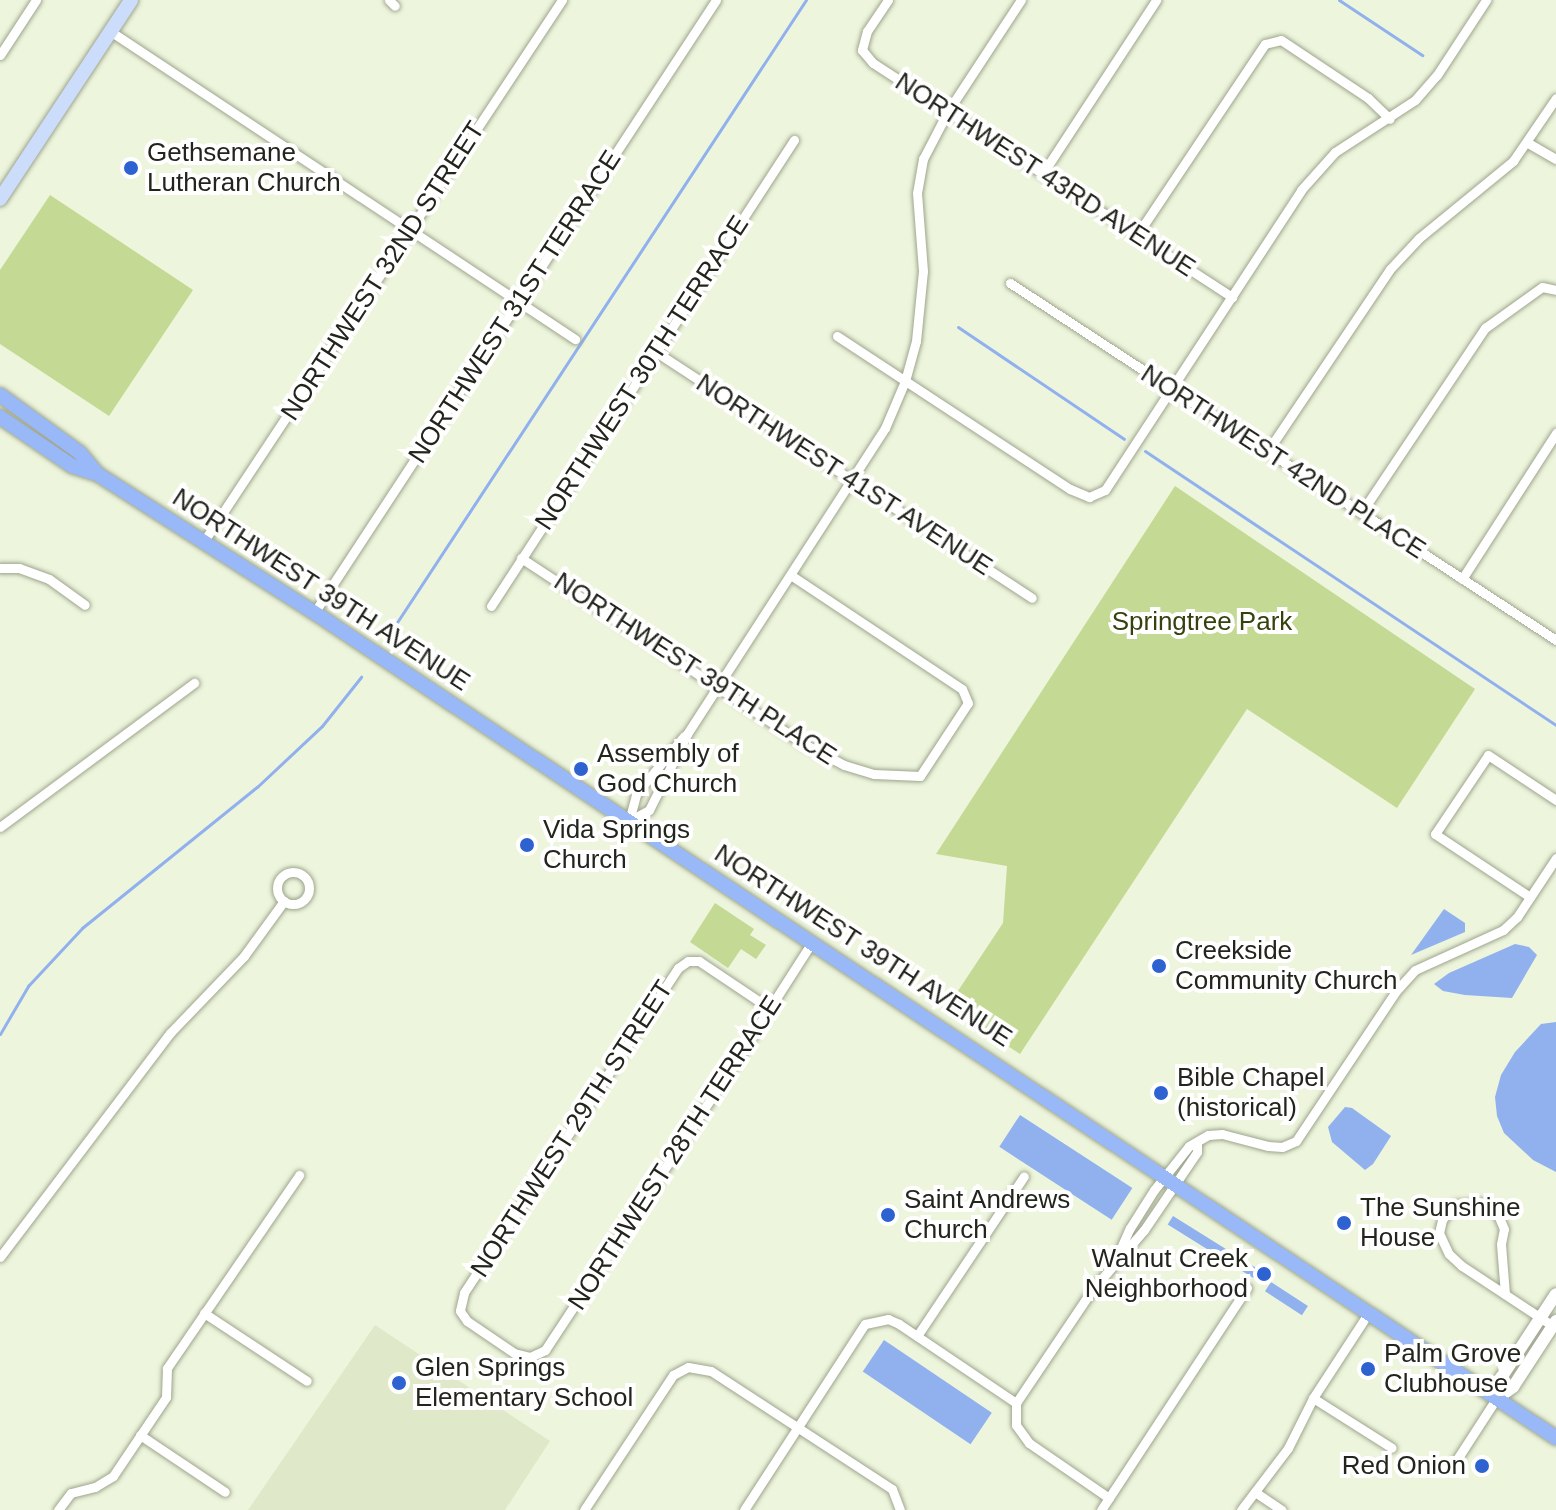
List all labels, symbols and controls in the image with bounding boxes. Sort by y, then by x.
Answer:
street label: NORTHWEST 43RD AVENUE [888,66,1202,284]
street label: NORTHWEST 32ND STREET [274,116,492,426]
place label: Gethsemane Lutheran Church [147,137,341,198]
street label: NORTHWEST 31ST TERRACE [402,144,628,470]
marker: Gethsemane Lutheran Church [122,159,140,177]
street label: NORTHWEST 30TH TERRACE [528,210,756,536]
street label: NORTHWEST 42ND PLACE [1135,358,1431,566]
street label: NORTHWEST 41ST AVENUE [689,367,999,583]
street label: NORTHWEST 39TH AVENUE [166,482,476,698]
street label: NORTHWEST 39TH PLACE [548,566,842,772]
park label: Springtree Park [1112,606,1292,638]
place label: Assembly of God Church [597,738,739,800]
marker: Assembly of God Church [572,760,590,778]
place label: Vida Springs Church [543,814,690,876]
marker: Vida Springs Church [518,836,536,854]
street label: NORTHWEST 39TH AVENUE [708,838,1018,1054]
place label: Creekside Community Church [1175,935,1398,996]
marker: Creekside Community Church [1150,957,1168,975]
street label: NORTHWEST 29TH STREET [464,975,680,1283]
street label: NORTHWEST 28TH TERRACE [561,990,789,1316]
place label: Bible Chapel (historical) [1177,1062,1324,1124]
marker: Bible Chapel (historical) [1152,1084,1170,1102]
place label: Saint Andrews Church [904,1184,1072,1246]
place label: The Sunshine House [1360,1192,1520,1254]
marker: Saint Andrews Church [879,1206,897,1224]
marker: The Sunshine House [1335,1214,1353,1232]
place label: Walnut Creek Neighborhood [1085,1243,1248,1304]
marker: Walnut Creek Neighborhood [1255,1265,1273,1283]
place label: Palm Grove Clubhouse [1384,1338,1521,1400]
place label: Glen Springs Elementary School [415,1352,633,1414]
marker: Palm Grove Clubhouse [1359,1360,1377,1378]
marker: Glen Springs Elementary School [390,1374,408,1392]
place label: Red Onion [1342,1450,1466,1482]
marker: Red Onion [1473,1457,1491,1475]

